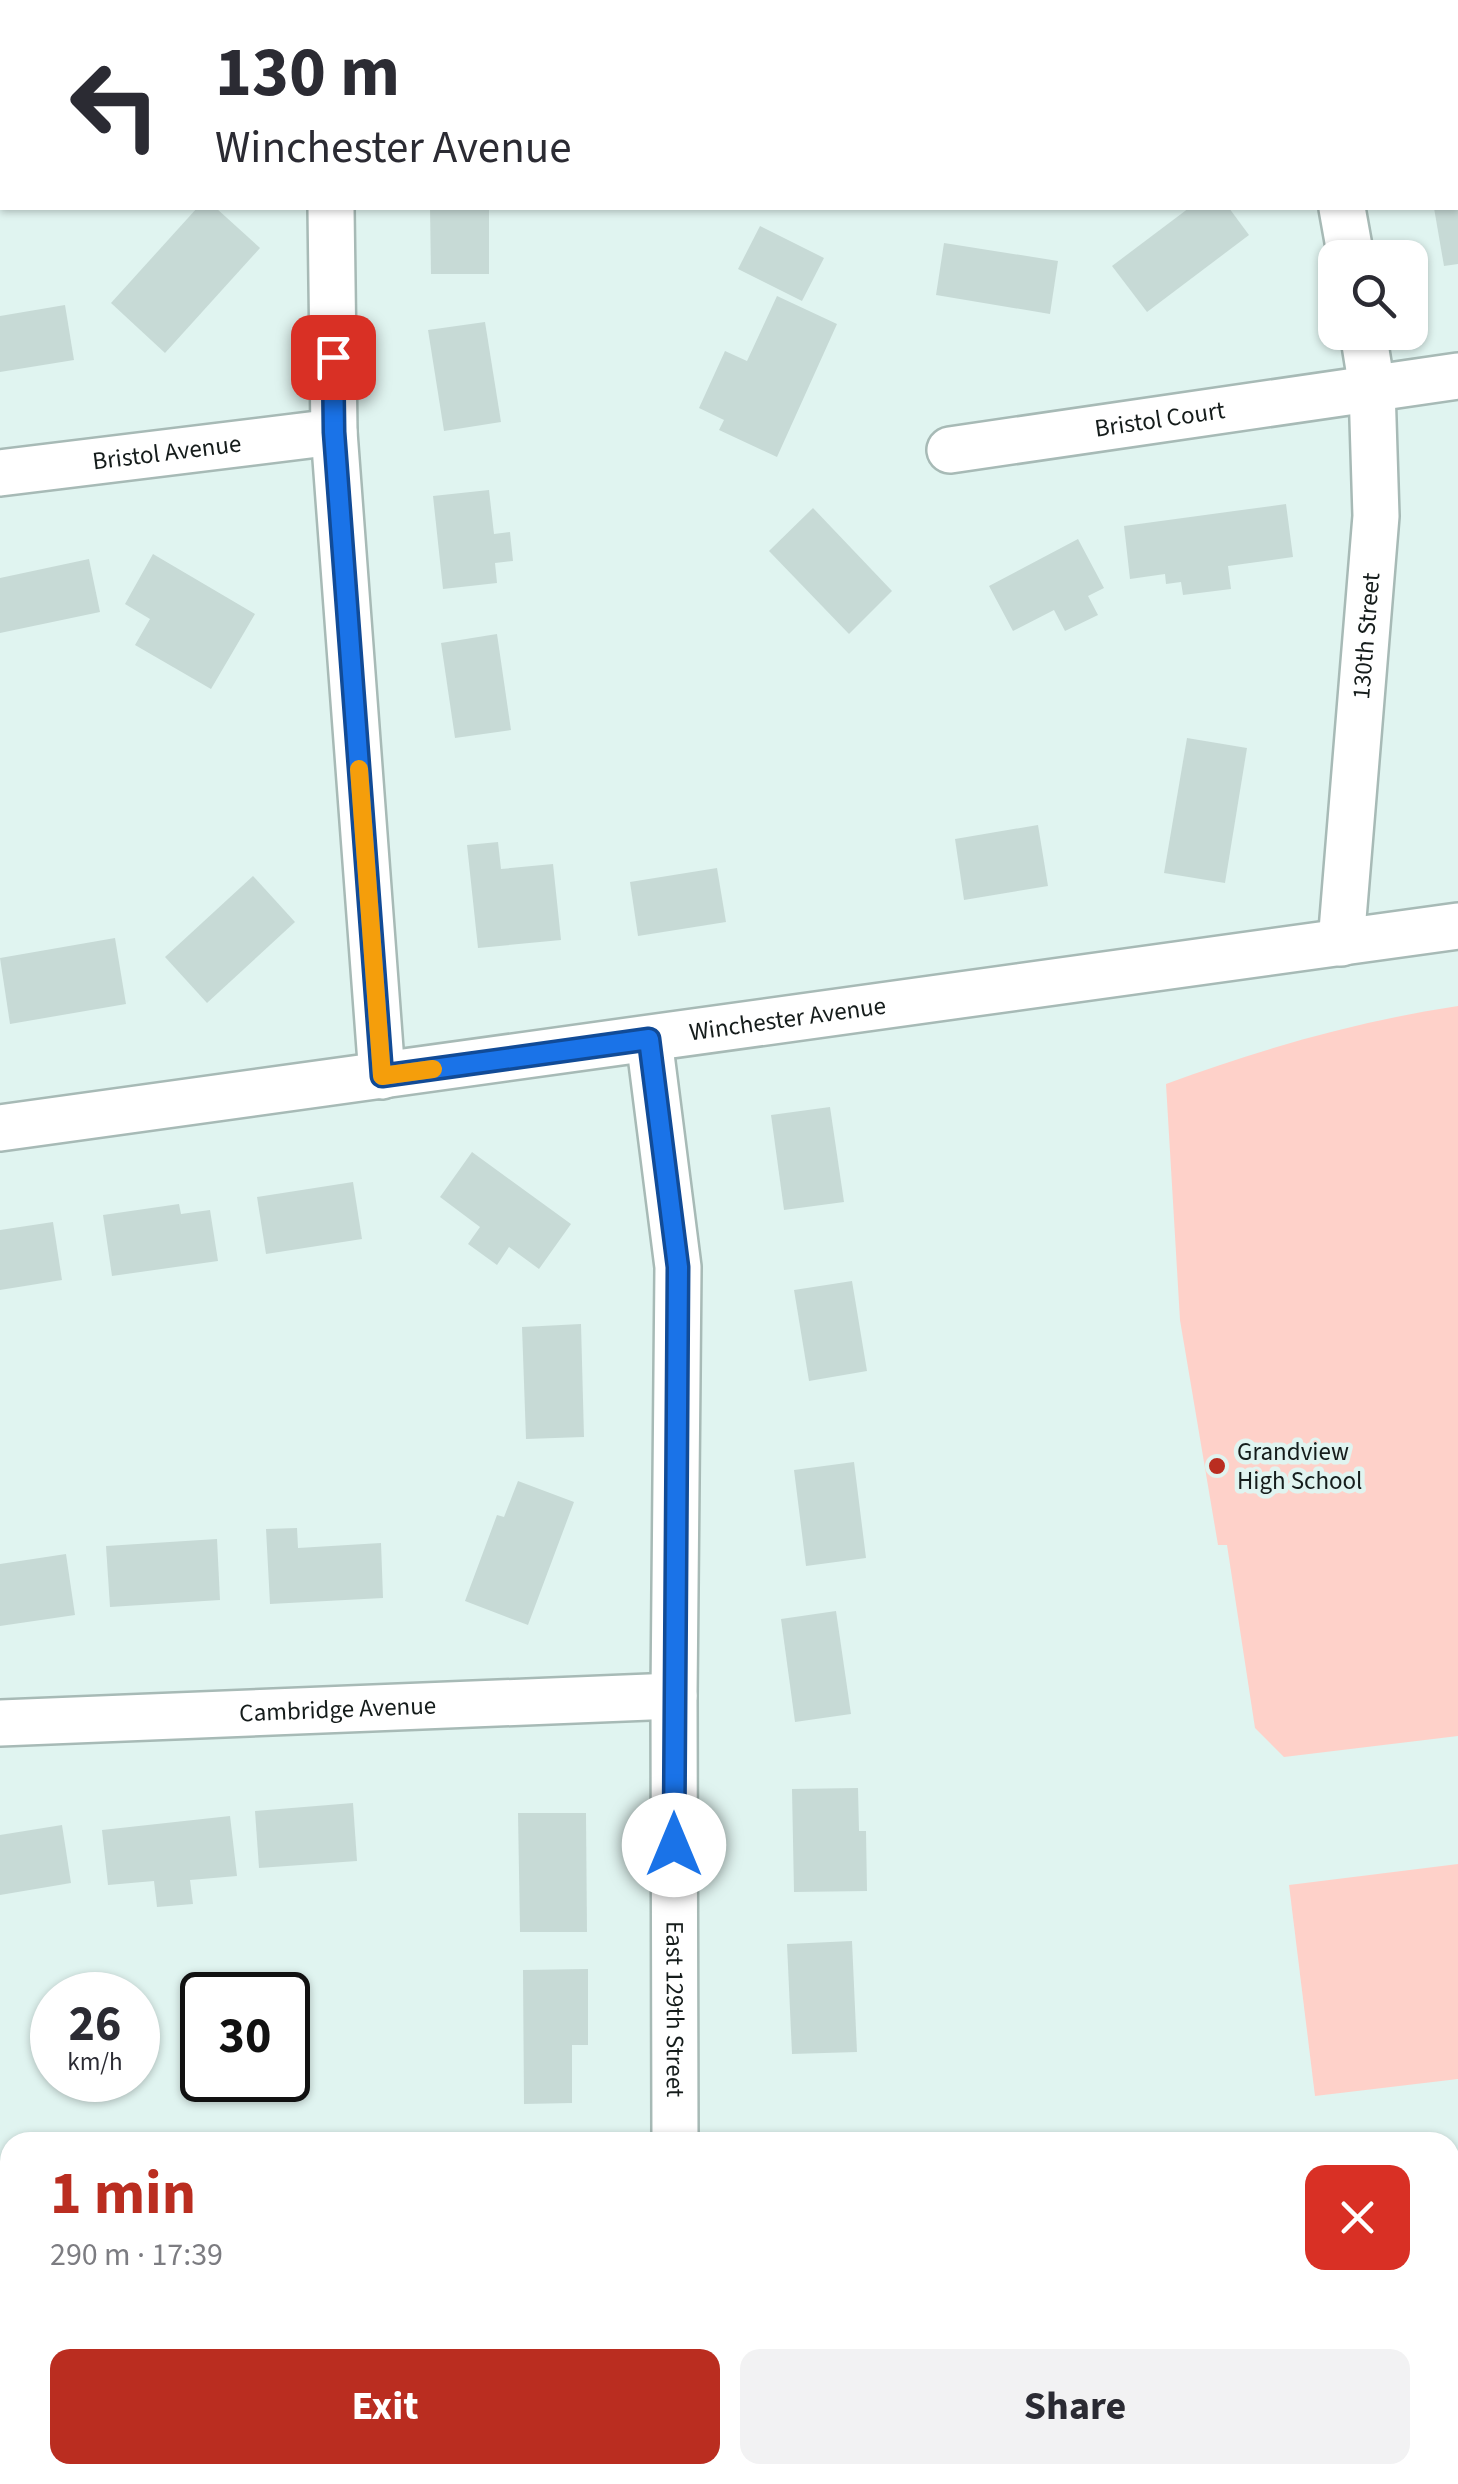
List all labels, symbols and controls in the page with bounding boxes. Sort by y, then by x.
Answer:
text: 130 m [215,23,400,123]
icon: left [50,40,180,170]
text: Winchester Avenue [215,116,572,180]
map controls [1318,240,1428,350]
button: search [1318,240,1428,350]
pin [291,315,376,400]
icon: arrive [306,330,361,385]
street label: Bristol Court [1092,392,1228,447]
street label: Bristol Avenue [90,426,243,480]
street label: 130th Street [1343,571,1389,701]
street label: Winchester Avenue [687,987,888,1050]
place label: Grandview High School [1237,1434,1362,1499]
marker: Grandview High School [1206,1455,1228,1477]
street label: Cambridge Avenue [239,1688,437,1731]
position arrow [622,1793,726,1897]
street label: East 129th Street [657,1921,693,2098]
speed limit sign: 30 [180,1972,310,2102]
text: 26 [69,1989,121,2060]
text: km/h [67,2044,123,2080]
text: 1 min [50,2152,196,2237]
button: close [1305,2165,1410,2270]
text: 290 m · 17:39 [50,2232,223,2278]
button: Exit [50,2349,720,2464]
button: Share [740,2349,1410,2464]

